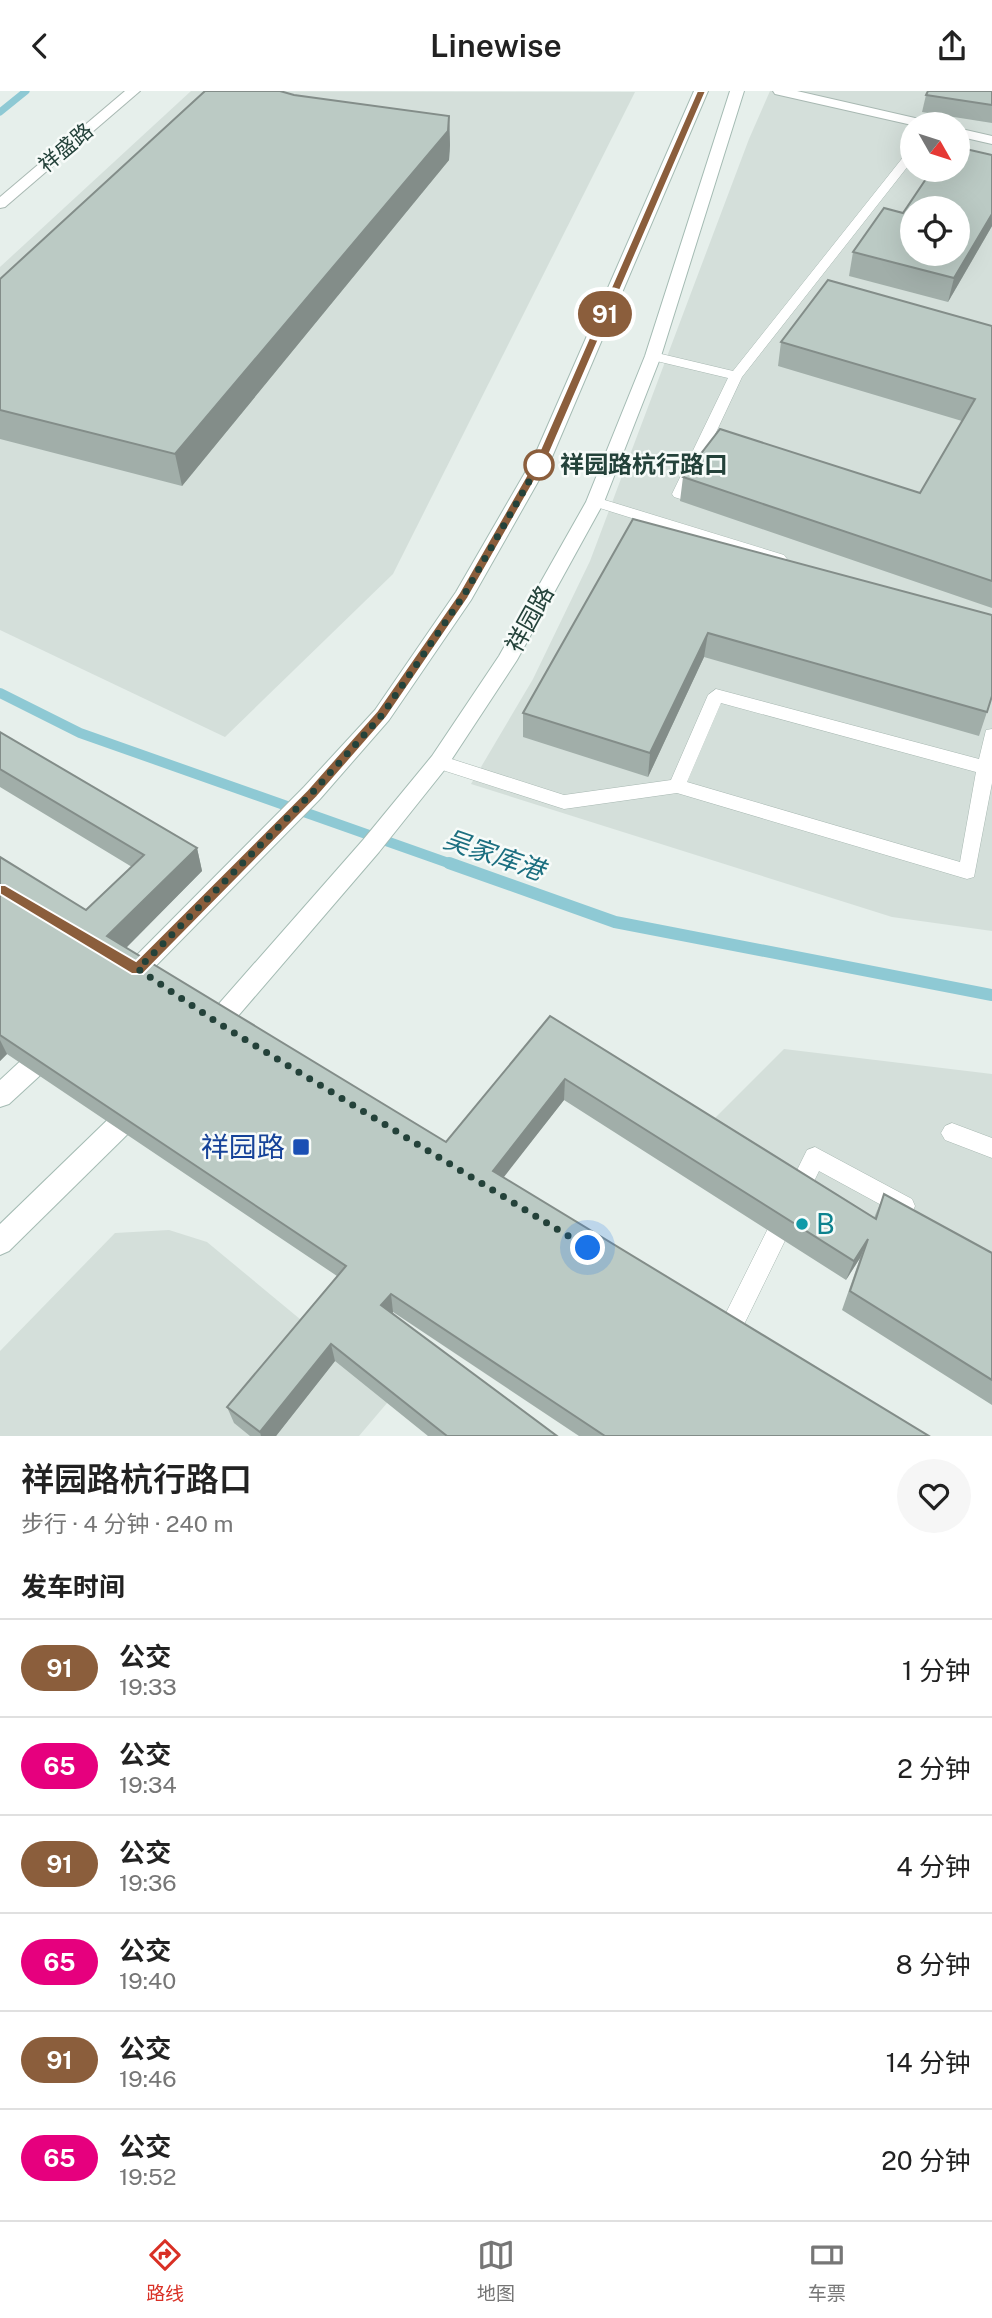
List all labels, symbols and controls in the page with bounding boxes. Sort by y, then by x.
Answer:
icon: back [21,27,59,65]
text: Linewise [430,27,562,64]
icon: share [933,27,971,65]
north arrow [900,112,970,182]
map controls [900,112,970,266]
street label: 祥盛路 [34,118,98,177]
button: locate [900,196,970,266]
line badge: 91 [574,291,636,337]
text: 91 [592,300,618,328]
marker: 祥园路杭行路口 [524,450,554,480]
place label: 祥园路杭行路口 [560,450,728,478]
street label: 祥园路 [499,580,559,657]
water label: 吴家库港 [440,823,552,887]
place label: 祥园路 [201,1130,285,1163]
marker: 祥园路 [291,1137,311,1157]
place label: B [816,1207,835,1240]
marker: B [794,1216,810,1232]
your location [570,1230,605,1265]
button: heart [897,1459,971,1533]
text: 祥园路杭行路口 [21,1460,252,1498]
text: 步行 · 4 分钟 · 240 m [21,1510,233,1537]
text: 发车时间 [21,1571,125,1602]
text: 公交 [119,1641,171,1672]
text: 91 [46,1654,73,1682]
text: 1 分钟 [902,1655,971,1686]
text: 19:33 [119,1673,177,1700]
text: 公交 [119,1739,171,1770]
text: 65 [43,1752,76,1780]
text: 2 分钟 [897,1753,971,1784]
text: 19:34 [119,1771,177,1798]
text: 公交 [119,1837,171,1868]
text: 91 [46,1850,73,1878]
text: 4 分钟 [896,1851,971,1882]
text: 19:36 [119,1869,177,1896]
text: 公交 [119,1935,171,1966]
text: 65 [43,1948,76,1976]
text: 8 分钟 [896,1949,971,1980]
text: 19:40 [119,1967,176,1994]
text: 公交 [119,2033,171,2064]
text: 91 [46,2046,73,2074]
text: 14 分钟 [886,2047,971,2078]
text: 19:46 [119,2065,177,2092]
text: 公交 [119,2131,171,2162]
text: 65 [43,2144,76,2172]
text: 20 分钟 [881,2145,971,2176]
text: 19:52 [119,2163,176,2190]
tab: 路线 [146,2236,184,2305]
tab: 地图 [477,2236,515,2305]
tab: 车票 [808,2236,846,2305]

